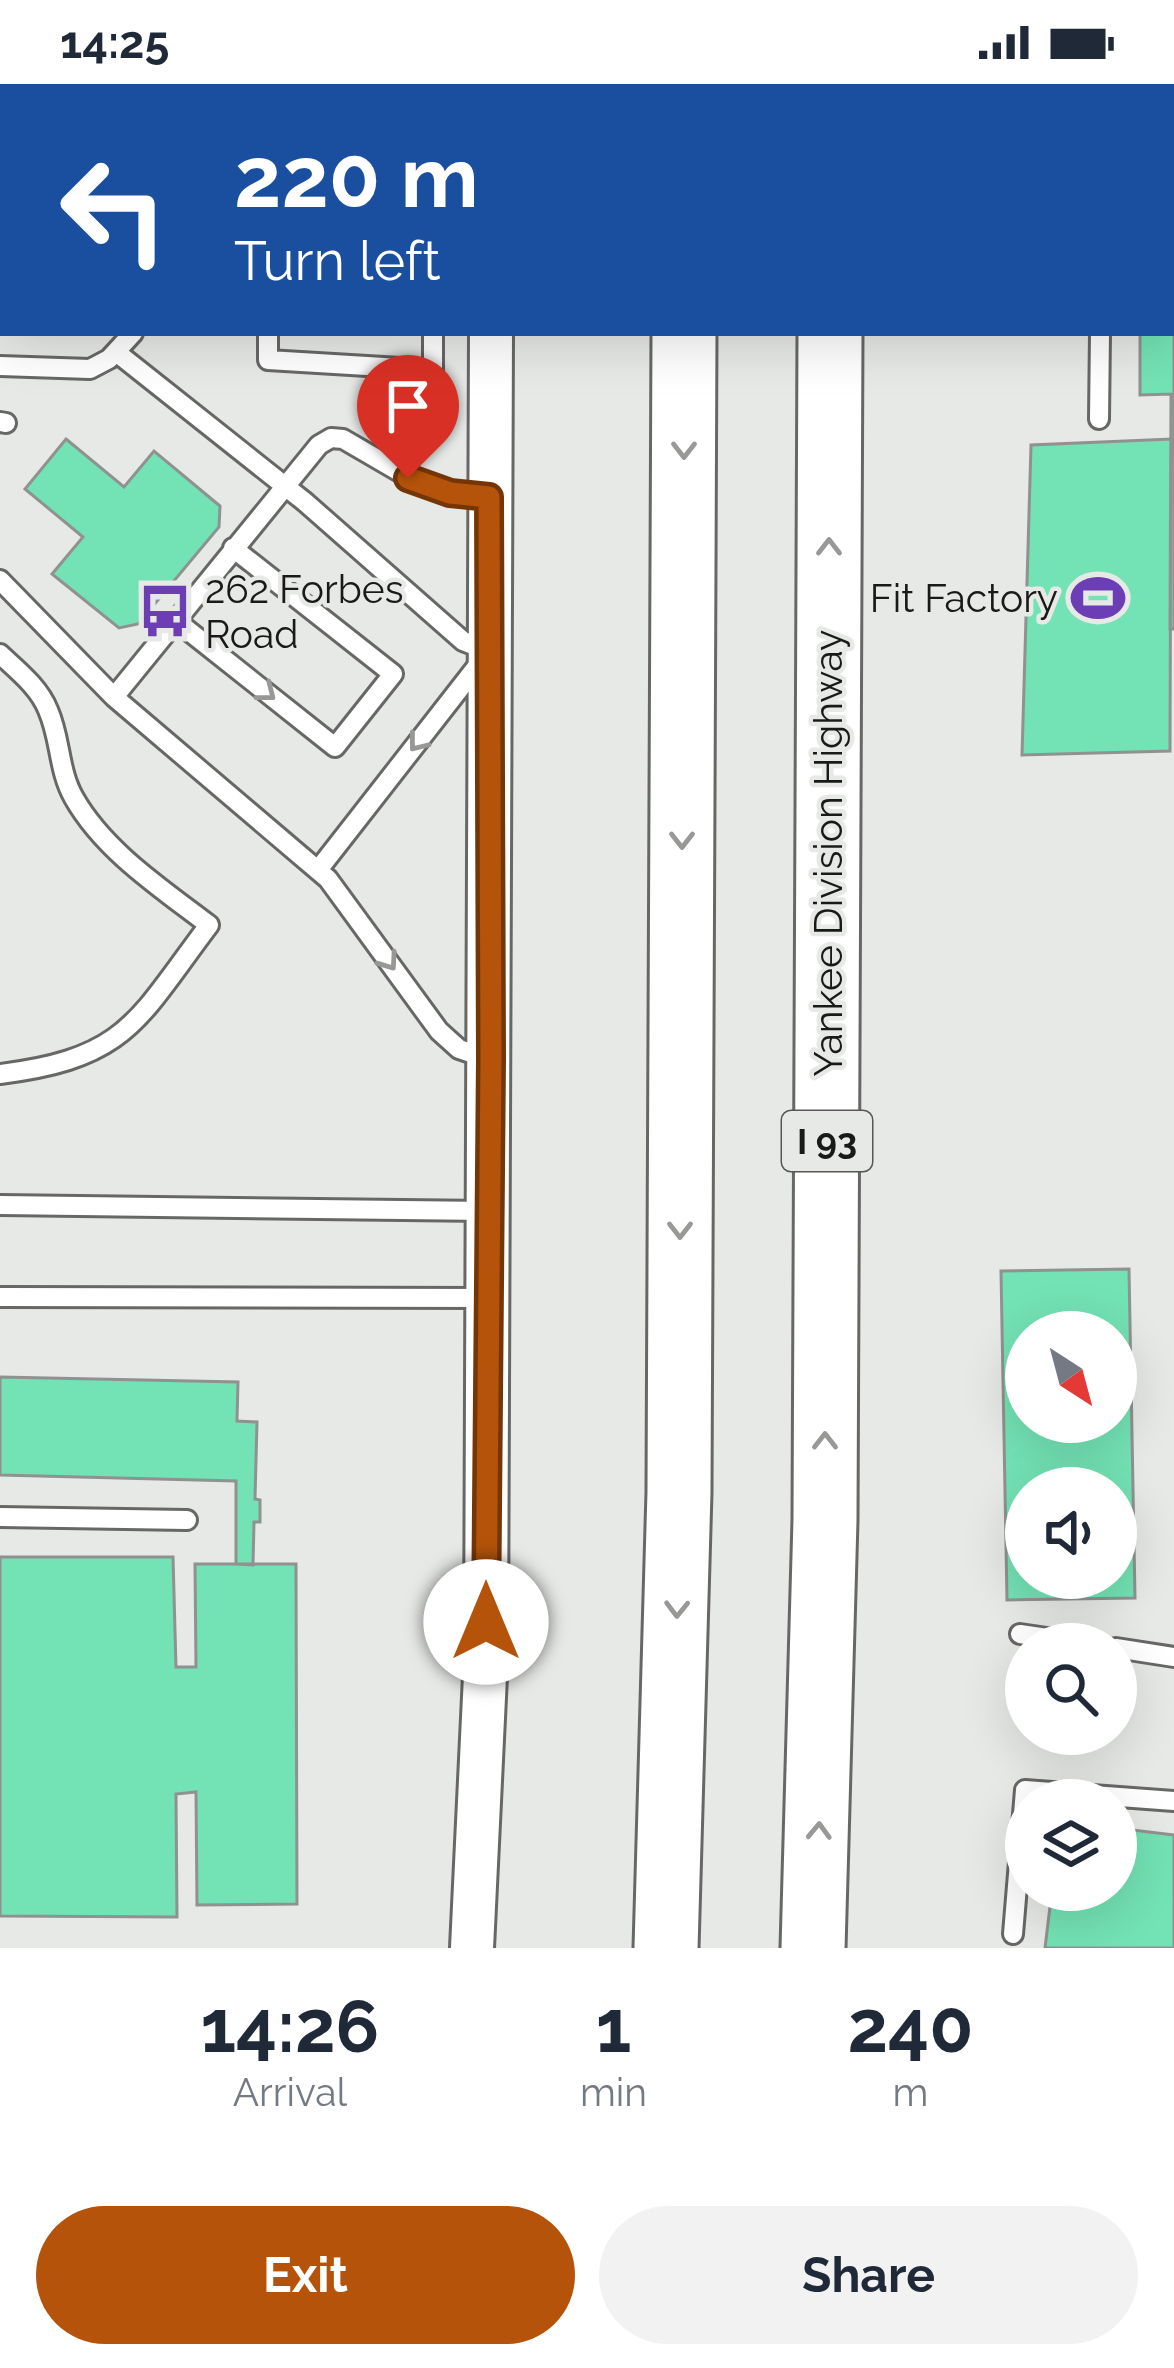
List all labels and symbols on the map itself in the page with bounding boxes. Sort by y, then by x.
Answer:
pin [357,355,459,478]
one-way arrow [671,442,697,460]
one-way arrow [816,537,842,555]
place label: 262 Forbes Road [205,566,404,657]
sports icon: Fit Factory [1069,569,1127,627]
place label: Fit Factory [870,575,1058,621]
bus stop icon: 262 Forbes Road [136,582,194,640]
street label: Yankee Division Highway [805,630,851,1076]
one-way arrow [253,679,275,700]
one-way arrow [410,730,431,752]
one-way arrow [669,832,695,850]
one-way arrow [375,949,397,971]
road number: I 93 [782,1111,872,1171]
one-way arrow [667,1222,693,1240]
north arrow [1005,1311,1137,1443]
one-way arrow [812,1431,838,1450]
position arrow [423,1559,549,1685]
one-way arrow [664,1600,690,1619]
one-way arrow [805,1821,831,1840]

